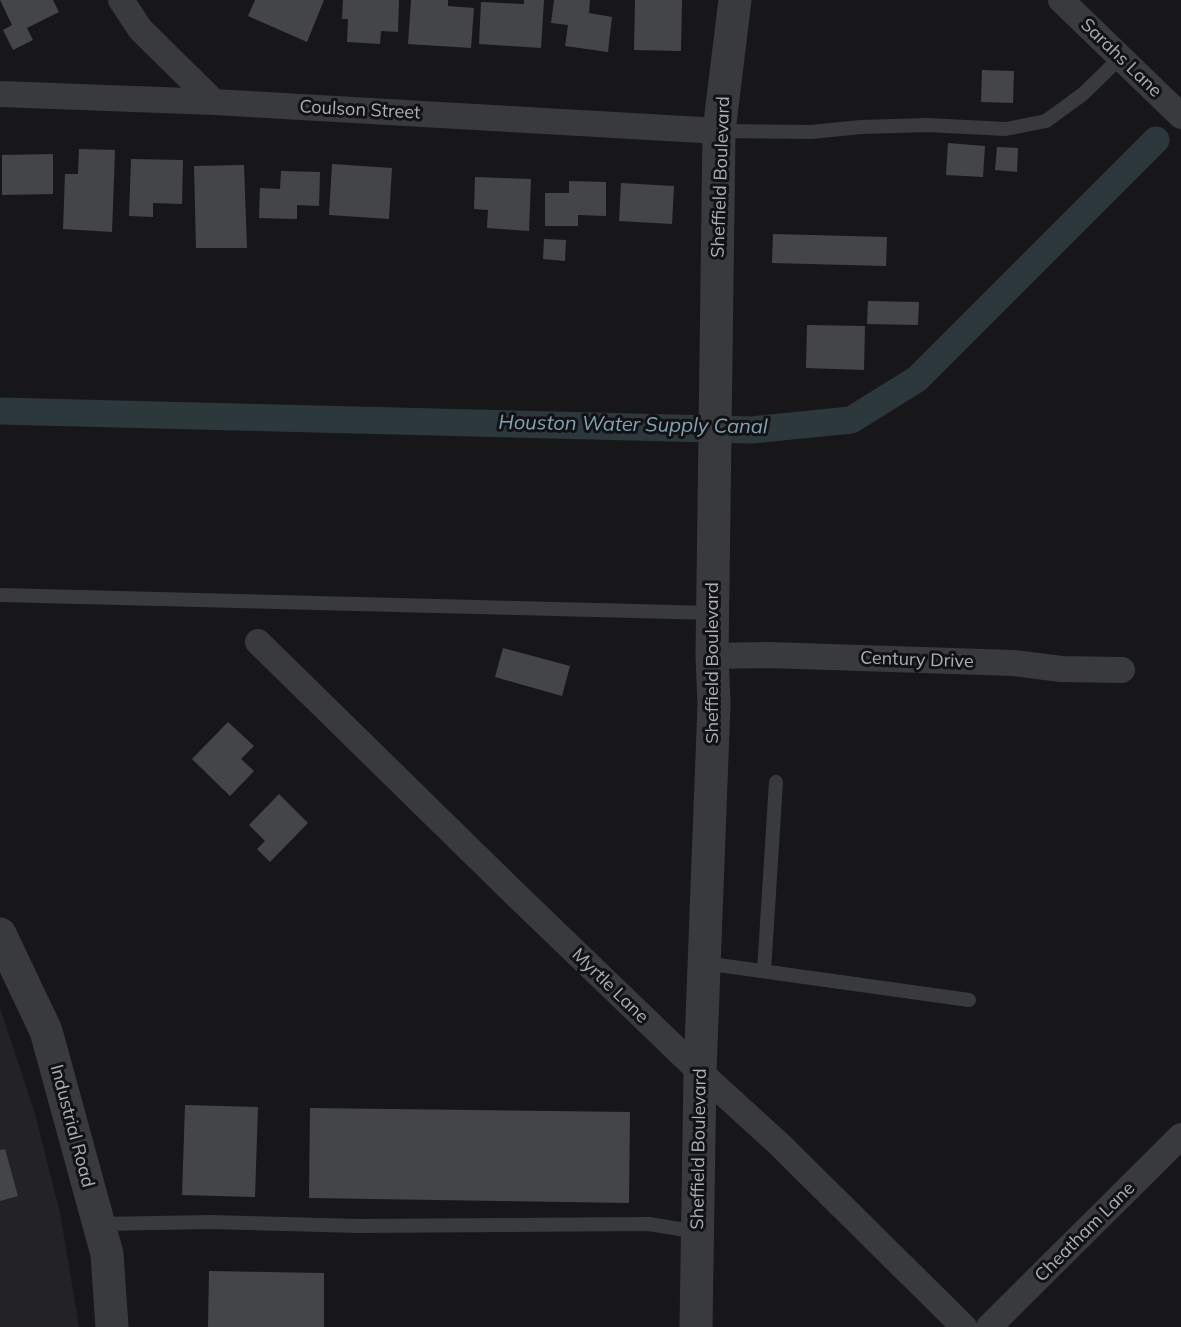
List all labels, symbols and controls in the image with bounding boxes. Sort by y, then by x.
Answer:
street label: Sarahs Lane [1076,14,1166,102]
street label: Coulson Street [299,96,421,124]
street label: Sheffield Boulevard [707,96,735,258]
water label: Houston Water Supply Canal [498,411,768,439]
street label: Sheffield Boulevard [702,582,724,744]
street label: Century Drive [860,647,974,673]
street label: Myrtle Lane [567,944,653,1028]
street label: Industrial Road [45,1062,99,1190]
street label: Sheffield Boulevard [687,1068,711,1230]
street label: Cheatham Lane [1030,1177,1140,1287]

